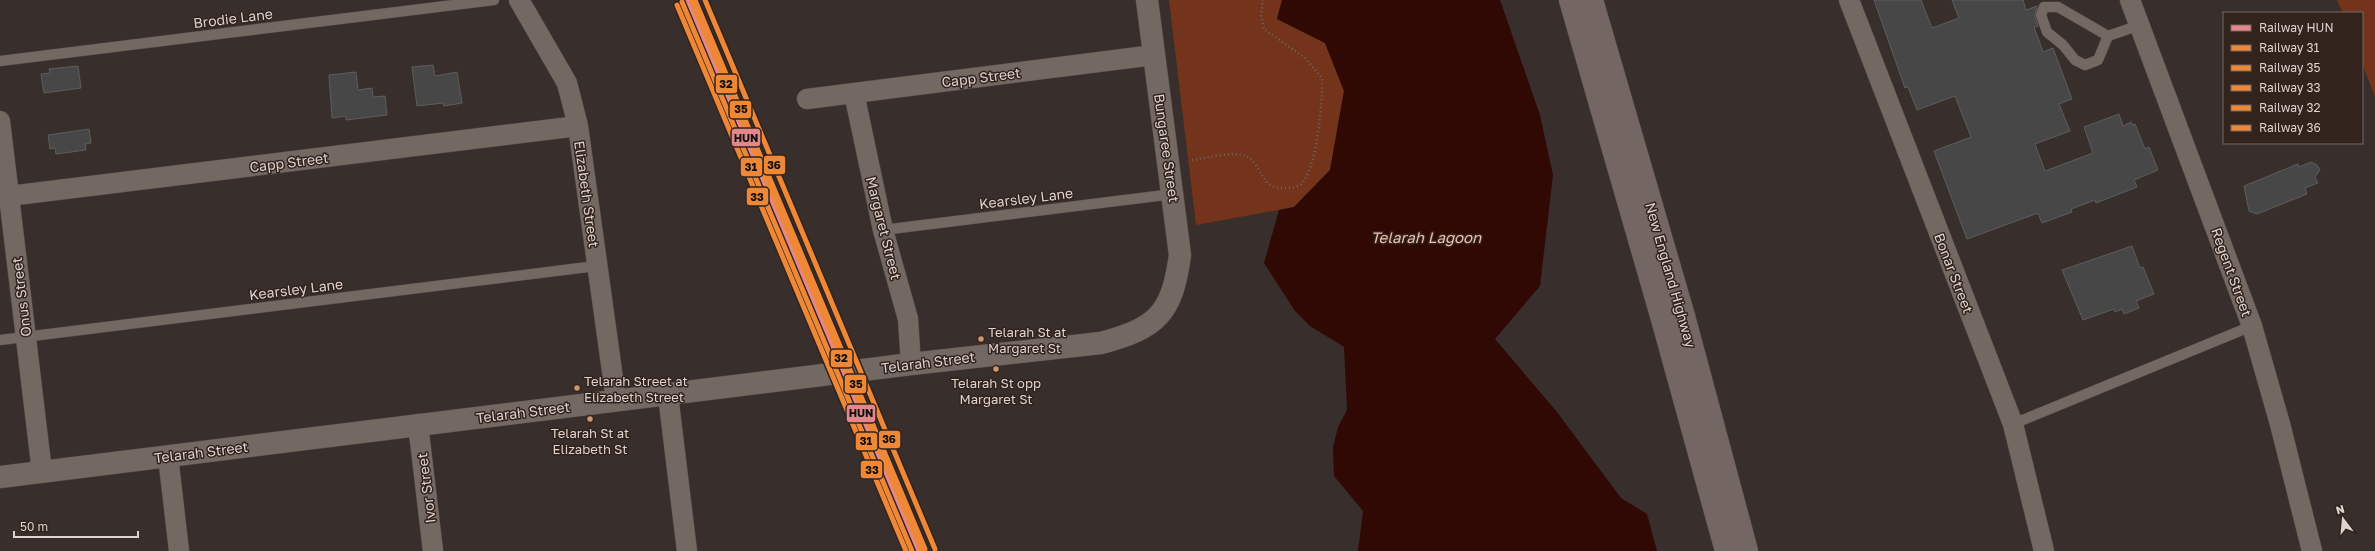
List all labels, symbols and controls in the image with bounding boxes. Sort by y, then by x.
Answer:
street label: Brodie Lane [192,5,274,31]
legend [2223,12,2363,144]
text: Railway HUN [2259,20,2334,35]
text: Railway 31 [2259,40,2320,55]
text: Railway 35 [2259,60,2321,75]
street label: Capp Street [940,64,1022,90]
line badge: 32 [715,74,738,94]
text: 32 [719,77,733,90]
text: Railway 33 [2259,80,2321,95]
street label: Bungaree Street [1151,93,1183,203]
line badge: 35 [729,100,752,119]
text: Railway 32 [2259,100,2321,115]
text: 35 [734,102,748,115]
text: Railway 36 [2259,120,2321,135]
line badge: HUN [731,128,761,147]
text: HUN [734,131,758,144]
street label: Elizabeth Street [571,139,603,249]
street label: Capp Street [248,149,330,175]
line badge: 36 [763,155,786,175]
line badge: 31 [740,157,763,177]
text: 36 [767,158,781,171]
text: 31 [745,160,758,173]
street label: Margaret Street [863,175,905,281]
street label: Kearsley Lane [978,184,1074,212]
line badge: 33 [746,187,769,206]
text: 33 [750,190,764,203]
street label: New England Highway [1642,200,1700,350]
street label: Regent Street [2208,225,2256,319]
water label: Telarah Lagoon [1371,228,1482,247]
street label: Bonar Street [1931,230,1977,316]
street label: Onus Street [8,256,34,338]
street label: Kearsley Lane [248,275,344,303]
place label: Telarah St at Margaret St [988,324,1066,356]
marker: Telarah St at Margaret St [976,334,986,344]
street label: Telarah Street [880,348,976,376]
line badge: 32 [830,349,853,368]
text: 32 [834,351,848,364]
marker: Telarah St opp Margaret St [991,364,1001,374]
place label: Telarah Street at Elizabeth Street [584,373,688,405]
line badge: 35 [844,374,867,394]
place label: Telarah St opp Margaret St [951,375,1041,407]
text: 35 [849,377,863,390]
marker: Telarah Street at Elizabeth Street [572,383,582,393]
street label: Telarah Street [475,398,571,426]
line badge: HUN [846,404,876,423]
text: HUN [849,406,873,419]
marker: Telarah St at Elizabeth St [585,414,595,424]
place label: Telarah St at Elizabeth St [551,425,629,457]
line badge: 36 [878,430,901,449]
line badge: 31 [855,432,878,451]
text: 36 [882,432,896,445]
text: 31 [860,434,873,447]
street label: Telarah Street [153,438,249,466]
street label: Ivor Street [413,452,439,524]
line badge: 33 [860,460,883,479]
text: 33 [865,463,879,476]
north arrow [2323,499,2363,539]
text: N [2334,502,2346,516]
scale bar [14,513,138,539]
text: 50 m [20,519,48,534]

